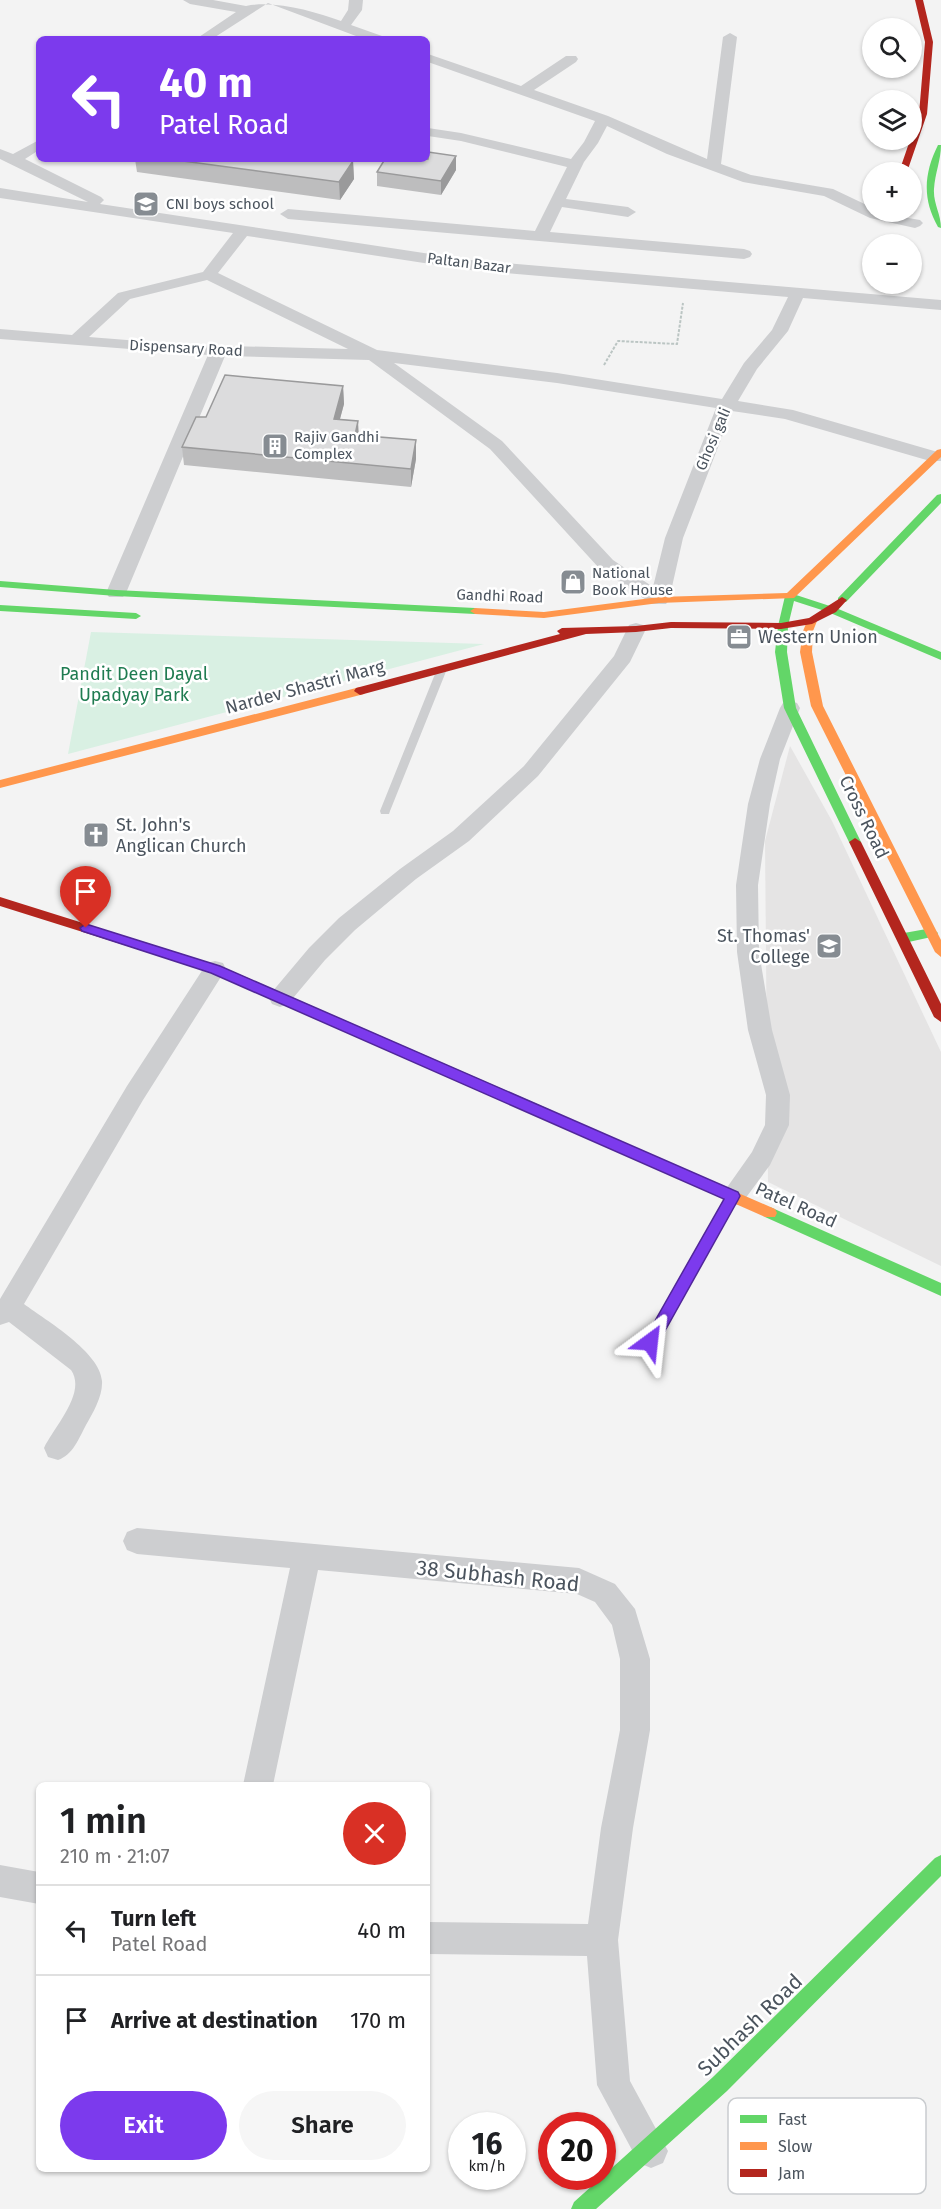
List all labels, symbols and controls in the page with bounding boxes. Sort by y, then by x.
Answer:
map controls [862,18,922,294]
button: search [862,18,922,78]
text: 40 m [159,58,253,108]
icon: left [60,60,138,138]
button: layers [862,90,922,150]
text: Patel Road [159,109,289,141]
button: + [862,162,922,222]
school or university icon: CNI boys school [131,189,161,219]
place label: CNI boys school [166,195,274,213]
button: − [862,234,922,294]
street label: Paltan Bazar [426,249,512,277]
street label: Dispensary Road [129,336,243,360]
street label: Ghosi gali [692,405,734,473]
place label: Rajiv Gandhi Complex [294,428,379,463]
building icon: Rajiv Gandhi Complex [260,431,290,461]
place label: National Book House [592,564,673,599]
shop icon: National Book House [558,567,588,597]
street label: Gandhi Road [456,585,544,607]
office icon: Western Union [724,622,754,652]
place label: Western Union [758,626,878,648]
street label: Nardev Shastri Marg [223,655,388,719]
park label: Pandit Deen Dayal Upadyay Park [60,663,208,706]
street label: Cross Road [834,772,894,862]
place label: St. John's Anglican Church [116,814,247,857]
church icon: St. John's Anglican Church [81,820,111,850]
pin [60,866,111,928]
icon: arrive [69,875,102,908]
place label: St. Thomas' College [717,925,810,968]
school or university icon: St. Thomas' College [814,931,844,961]
street label: Patel Road [752,1177,840,1233]
position arrow [618,1310,682,1374]
street label: 38 Subhash Road [415,1555,581,1597]
text: 1 min [60,1799,147,1843]
button: close [343,1802,406,1865]
text: 210 m · 21:07 [60,1844,170,1868]
text: Turn left [111,1905,196,1932]
icon: left [60,1914,93,1947]
text: 40 m [357,1917,406,1944]
text: Patel Road [111,1932,208,1956]
street label: Subhash Road [692,1968,808,2082]
icon: arrive [60,2004,93,2037]
text: Arrive at destination [111,2007,318,2034]
text: 170 m [350,2007,406,2034]
button: Exit [60,2091,227,2160]
button: Share [239,2091,406,2160]
legend [728,2098,926,2194]
text: Fast [778,2110,807,2129]
speed limit sign: 20 [538,2112,616,2190]
text: 16 [472,2126,502,2162]
text: Slow [778,2137,813,2156]
text: km/h [468,2157,506,2175]
text: Jam [778,2164,805,2183]

